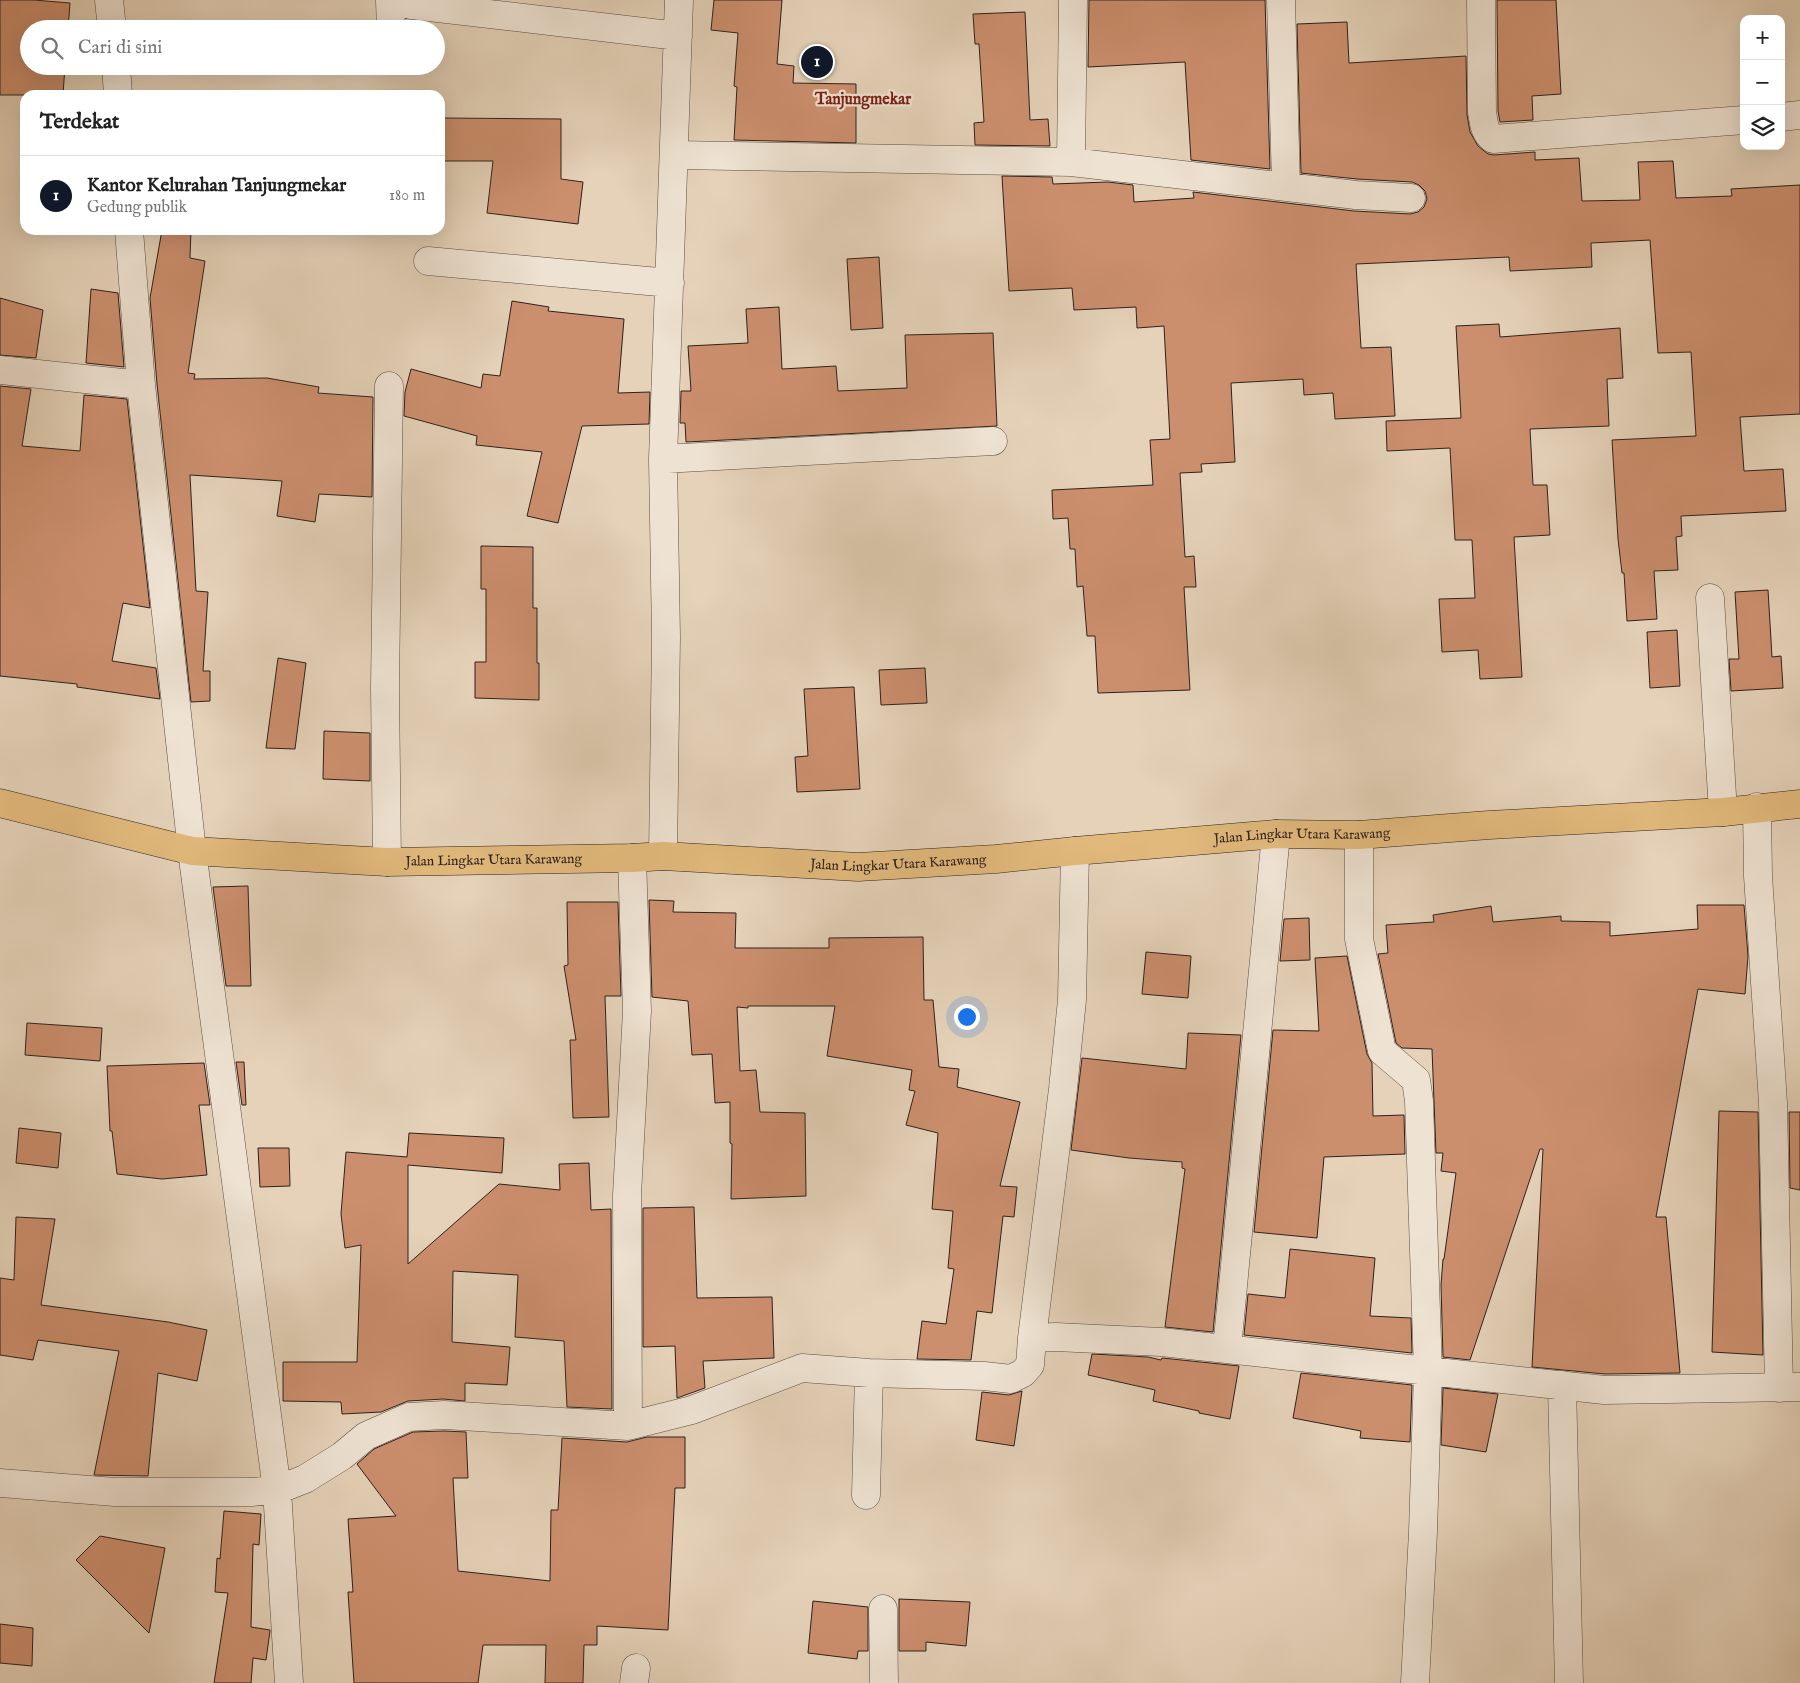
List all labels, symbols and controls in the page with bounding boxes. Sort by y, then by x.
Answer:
map controls [1740,15,1785,150]
button: + [1740,15,1785,60]
search box [20,20,445,75]
icon: search [38,34,66,62]
text: Cari di sini [78,36,162,60]
pin: 1 [801,43,833,81]
button: − [1740,60,1785,105]
district label: Tanjungmekar [814,90,911,110]
button: layers [1740,105,1785,150]
text: Terdekat [40,109,119,136]
text: Kantor Kelurahan Tanjungmekar [87,174,346,198]
text: 1 [53,186,59,206]
text: 180 m [389,186,425,206]
text: Gedung publik [87,198,187,218]
street label: Jalan Lingkar Utara Karawang [1211,824,1391,848]
street label: Jalan Lingkar Utara Karawang [403,850,583,871]
street label: Jalan Lingkar Utara Karawang [808,851,987,876]
your location [954,1004,980,1030]

